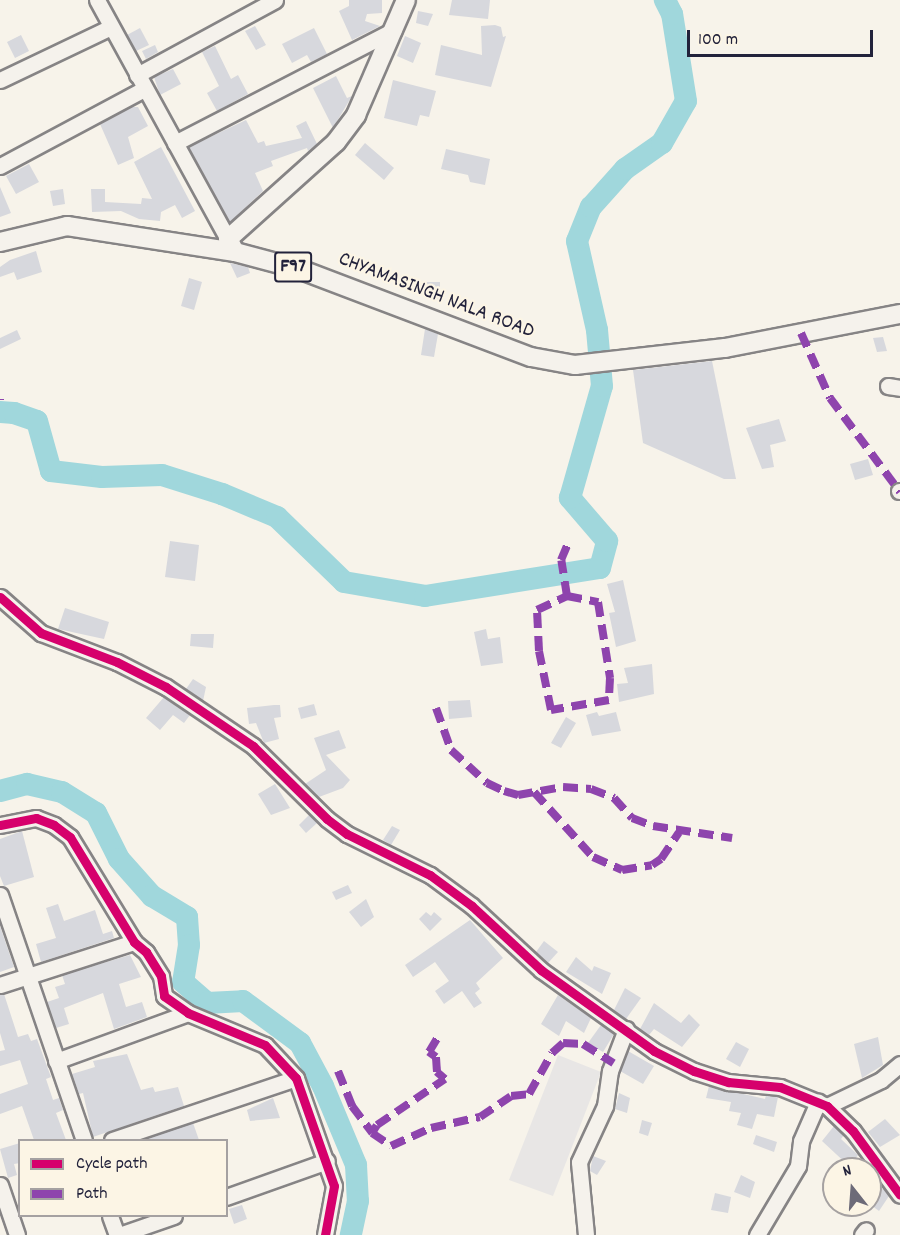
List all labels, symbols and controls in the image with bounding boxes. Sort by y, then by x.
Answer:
scale bar [690,18,876,56]
text: 100 m [698,28,738,53]
street label: CHYAMASINGH NALA ROAD [335,247,537,345]
road number: F97 [274,250,312,284]
legend [18,1139,228,1217]
text: Cycle path [76,1152,147,1177]
north arrow [822,1157,882,1217]
text: N [840,1159,854,1183]
text: Path [76,1182,108,1207]

